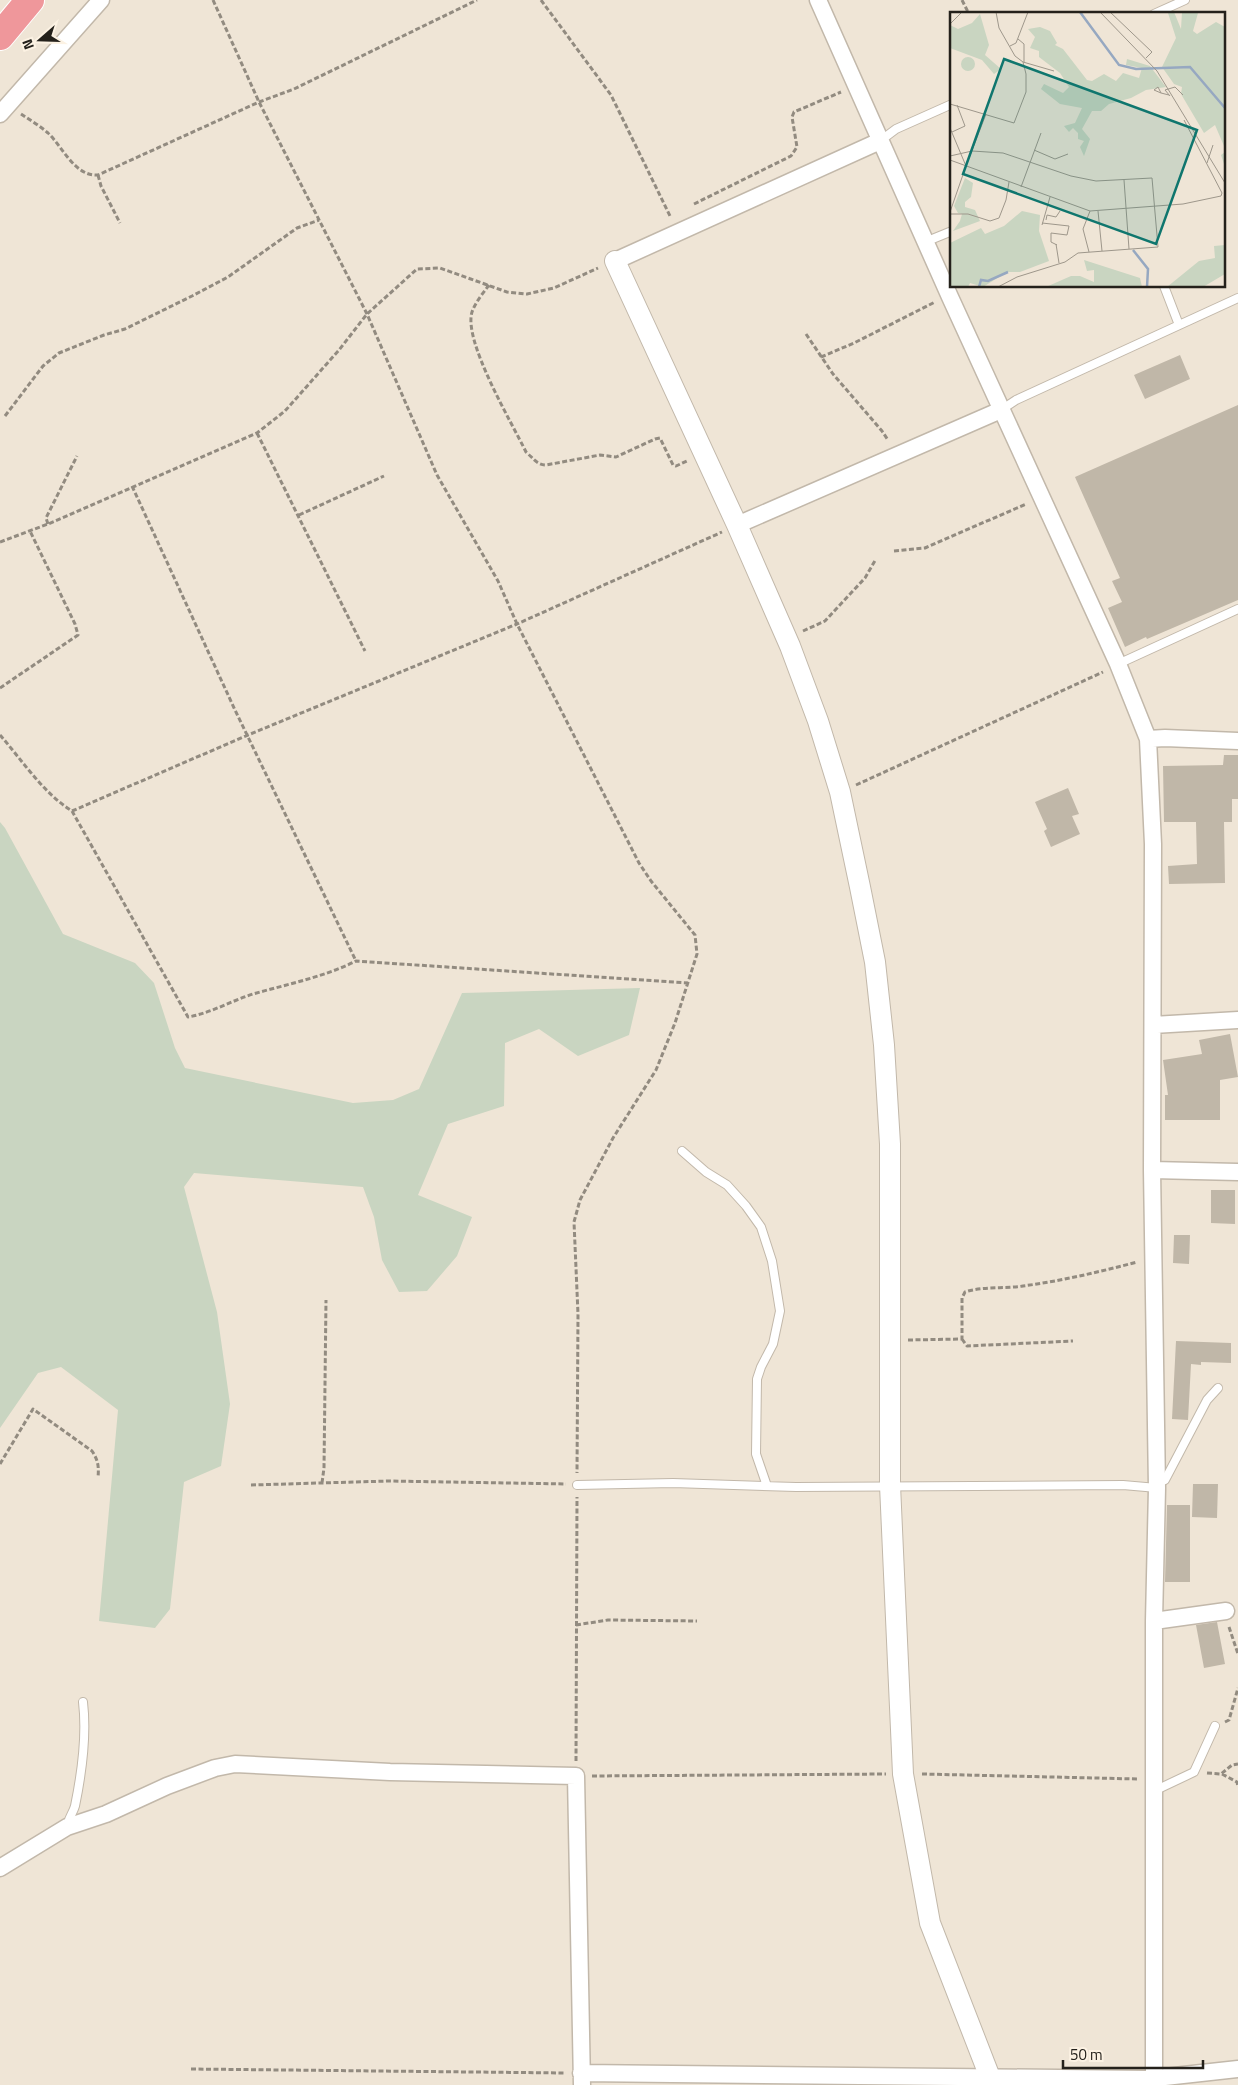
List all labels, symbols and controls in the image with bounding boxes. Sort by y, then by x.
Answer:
inset map [950,12,1226,288]
north arrow [15,15,65,65]
text: N [16,36,39,53]
scale bar [1063,2038,1203,2070]
text: 50 m [1070,2043,1103,2066]

